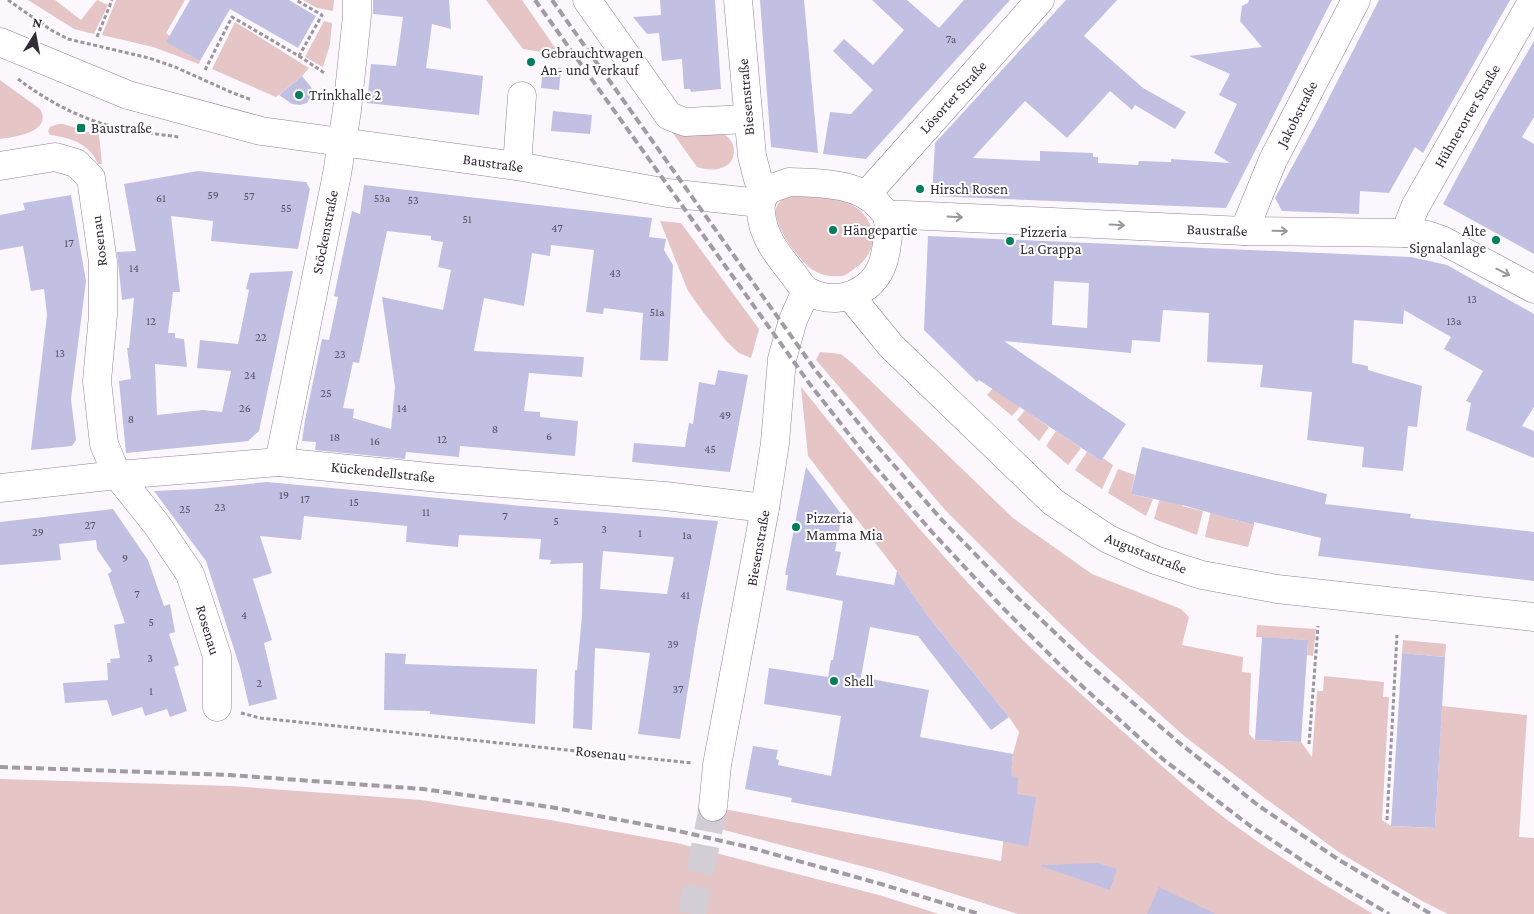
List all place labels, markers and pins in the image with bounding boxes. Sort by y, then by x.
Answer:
place label: Gebrauchtwagen An- und Verkauf [541,45,643,78]
marker: Gebrauchtwagen An- und Verkauf [525,56,537,68]
place label: Trinkhalle 2 [309,87,381,103]
marker: Trinkhalle 2 [293,89,305,101]
place label: Baustraße [91,120,152,136]
marker: Baustraße [75,122,87,134]
place label: Hirsch Rosen [930,181,1008,197]
marker: Hirsch Rosen [914,183,926,195]
place label: Hängepartie [843,222,918,239]
place label: Alte Signalanlage [1409,223,1486,257]
marker: Hängepartie [827,224,839,236]
place label: Pizzeria La Grappa [1020,224,1081,258]
marker: Alte Signalanlage [1490,234,1502,246]
marker: Pizzeria La Grappa [1004,235,1016,247]
place label: Pizzeria Mamma Mia [806,510,883,543]
marker: Pizzeria Mamma Mia [790,521,802,533]
place label: Shell [844,673,874,689]
marker: Shell [828,675,840,687]

